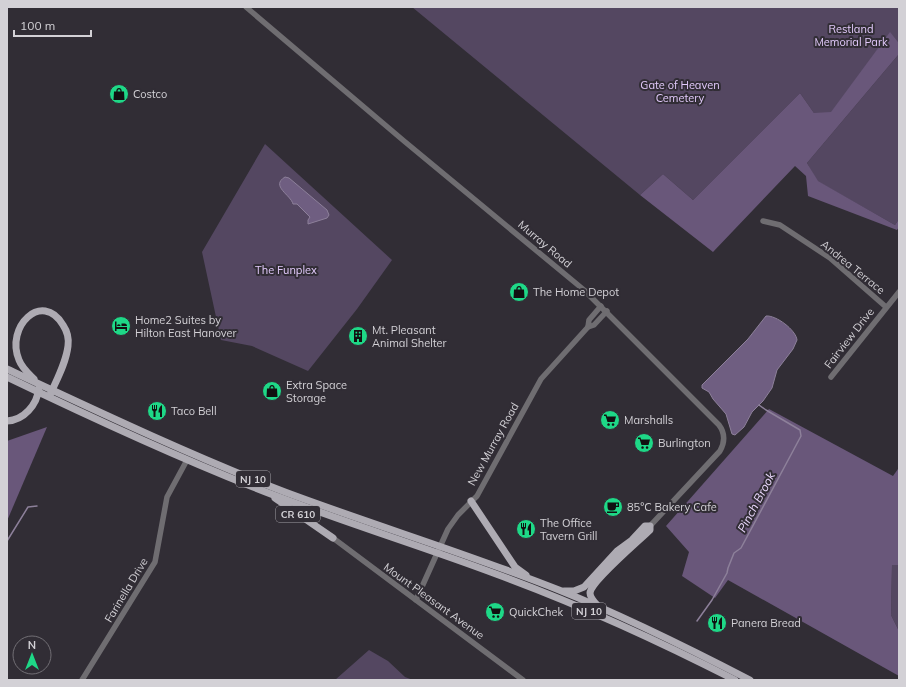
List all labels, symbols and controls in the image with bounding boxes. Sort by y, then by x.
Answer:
scale bar [14,12,91,38]
text: 100 m [20,18,55,33]
park label: Restland Memorial Park [814,22,888,49]
park label: Gate of Heaven Cemetery [640,78,720,105]
shop icon: Costco [108,83,130,105]
place label: Costco [133,87,167,101]
street label: Murray Road [515,217,575,271]
street label: Andrea Terrace [818,237,888,297]
park label: The Funplex [255,263,317,277]
shop icon: The Home Depot [508,281,530,303]
place label: The Home Depot [533,285,619,299]
street label: Fairview Drive [821,305,877,371]
place label: Home2 Suites by Hilton East Hanover [135,313,237,340]
hotel icon: Home2 Suites by Hilton East Hanover [110,315,132,337]
place label: Mt. Pleasant Animal Shelter [372,323,447,350]
building icon: Mt. Pleasant Animal Shelter [347,325,369,347]
place label: Extra Space Storage [286,378,347,405]
shop icon: Extra Space Storage [261,380,283,402]
restaurant icon: Taco Bell [146,400,168,422]
street label: New Murray Road [464,400,522,488]
place label: Taco Bell [171,404,217,418]
supermarket icon: Marshalls [599,409,621,431]
place label: Marshalls [624,413,673,427]
supermarket icon: Burlington [633,432,655,454]
place label: Burlington [658,436,711,450]
water label: Pinch Brook [734,469,779,535]
road number: NJ 10 [236,471,270,487]
cafe icon: 85°C Bakery Cafe [602,496,624,518]
place label: 85°C Bakery Cafe [627,500,717,514]
road number: CR 610 [276,506,320,522]
place label: The Office Tavern Grill [540,516,597,543]
restaurant icon: The Office Tavern Grill [515,518,537,540]
street label: Farinella Drive [101,555,151,625]
street label: Mount Pleasant Avenue [381,560,487,642]
supermarket icon: QuickChek [484,601,506,623]
road number: NJ 10 [572,603,606,619]
place label: QuickChek [509,605,564,619]
restaurant icon: Panera Bread [706,612,728,634]
place label: Panera Bread [731,616,801,630]
north arrow [12,635,52,675]
text: N [28,638,36,652]

